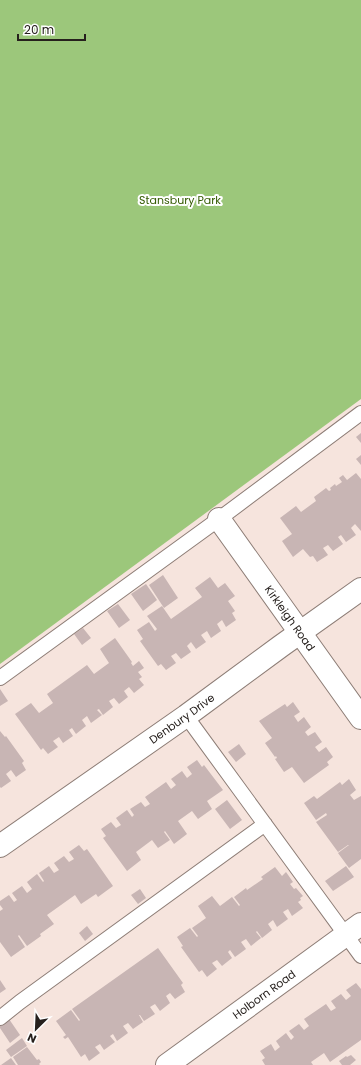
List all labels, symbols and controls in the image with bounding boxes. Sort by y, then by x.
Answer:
scale bar [18,16,85,42]
text: 20 m [24,21,54,38]
park label: Stansbury Park [139,192,221,208]
street label: Kirkleigh Road [261,582,319,654]
street label: Denbury Drive [146,690,218,747]
street label: Holborn Road [229,966,299,1023]
north arrow [16,1009,56,1049]
text: N [25,1029,39,1047]

